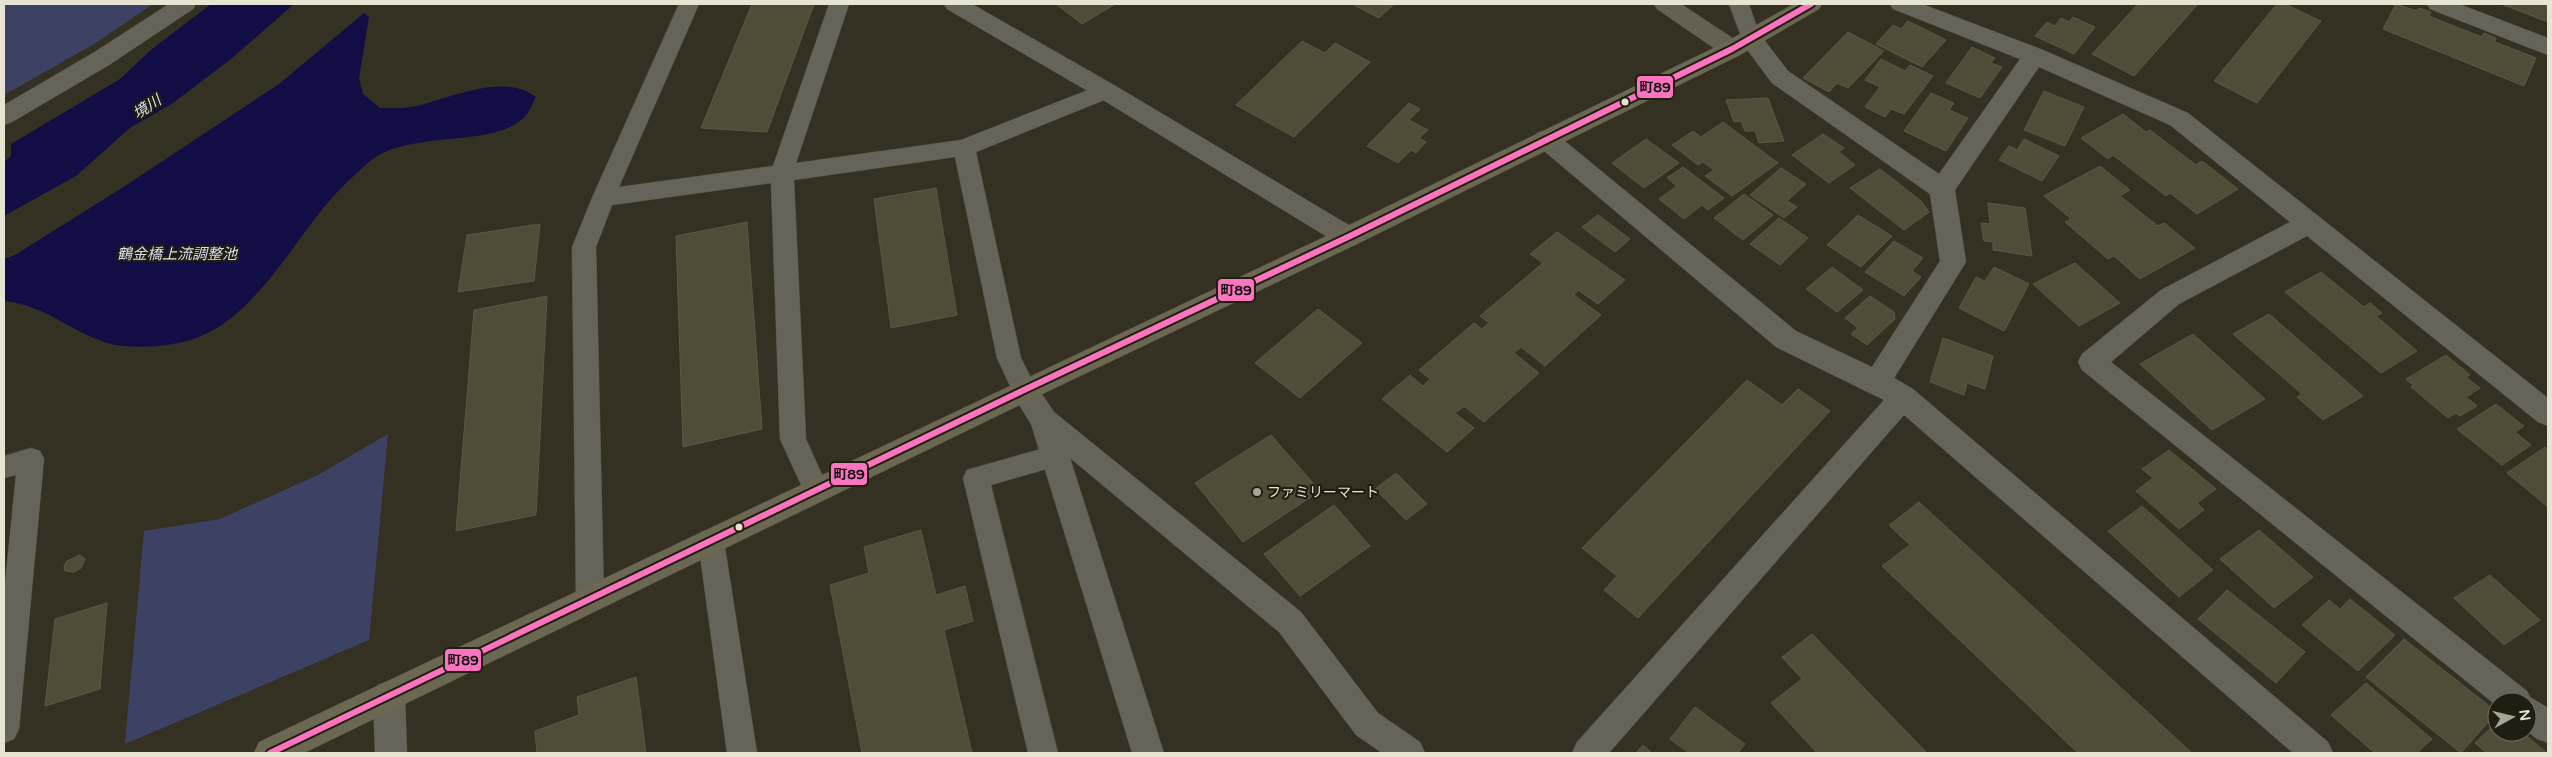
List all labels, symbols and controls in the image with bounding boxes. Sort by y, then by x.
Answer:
line badge: 町89 [1636,75,1674,99]
text: 町89 [1639,79,1671,96]
water label: 境川 [130,90,166,123]
unlabelled marker [1620,97,1630,107]
water label: 鶴金橋上流調整池 [117,245,239,263]
line badge: 町89 [1217,278,1255,302]
text: 町89 [1220,282,1252,299]
line badge: 町89 [830,462,868,486]
text: 町89 [833,466,865,483]
place label: ファミリーマート [1267,484,1379,501]
marker: ファミリーマート [1251,486,1263,498]
unlabelled marker [734,522,744,532]
line badge: 町89 [444,648,482,672]
text: 町89 [447,652,479,669]
north arrow [2487,692,2537,742]
text: N [2515,709,2534,722]

